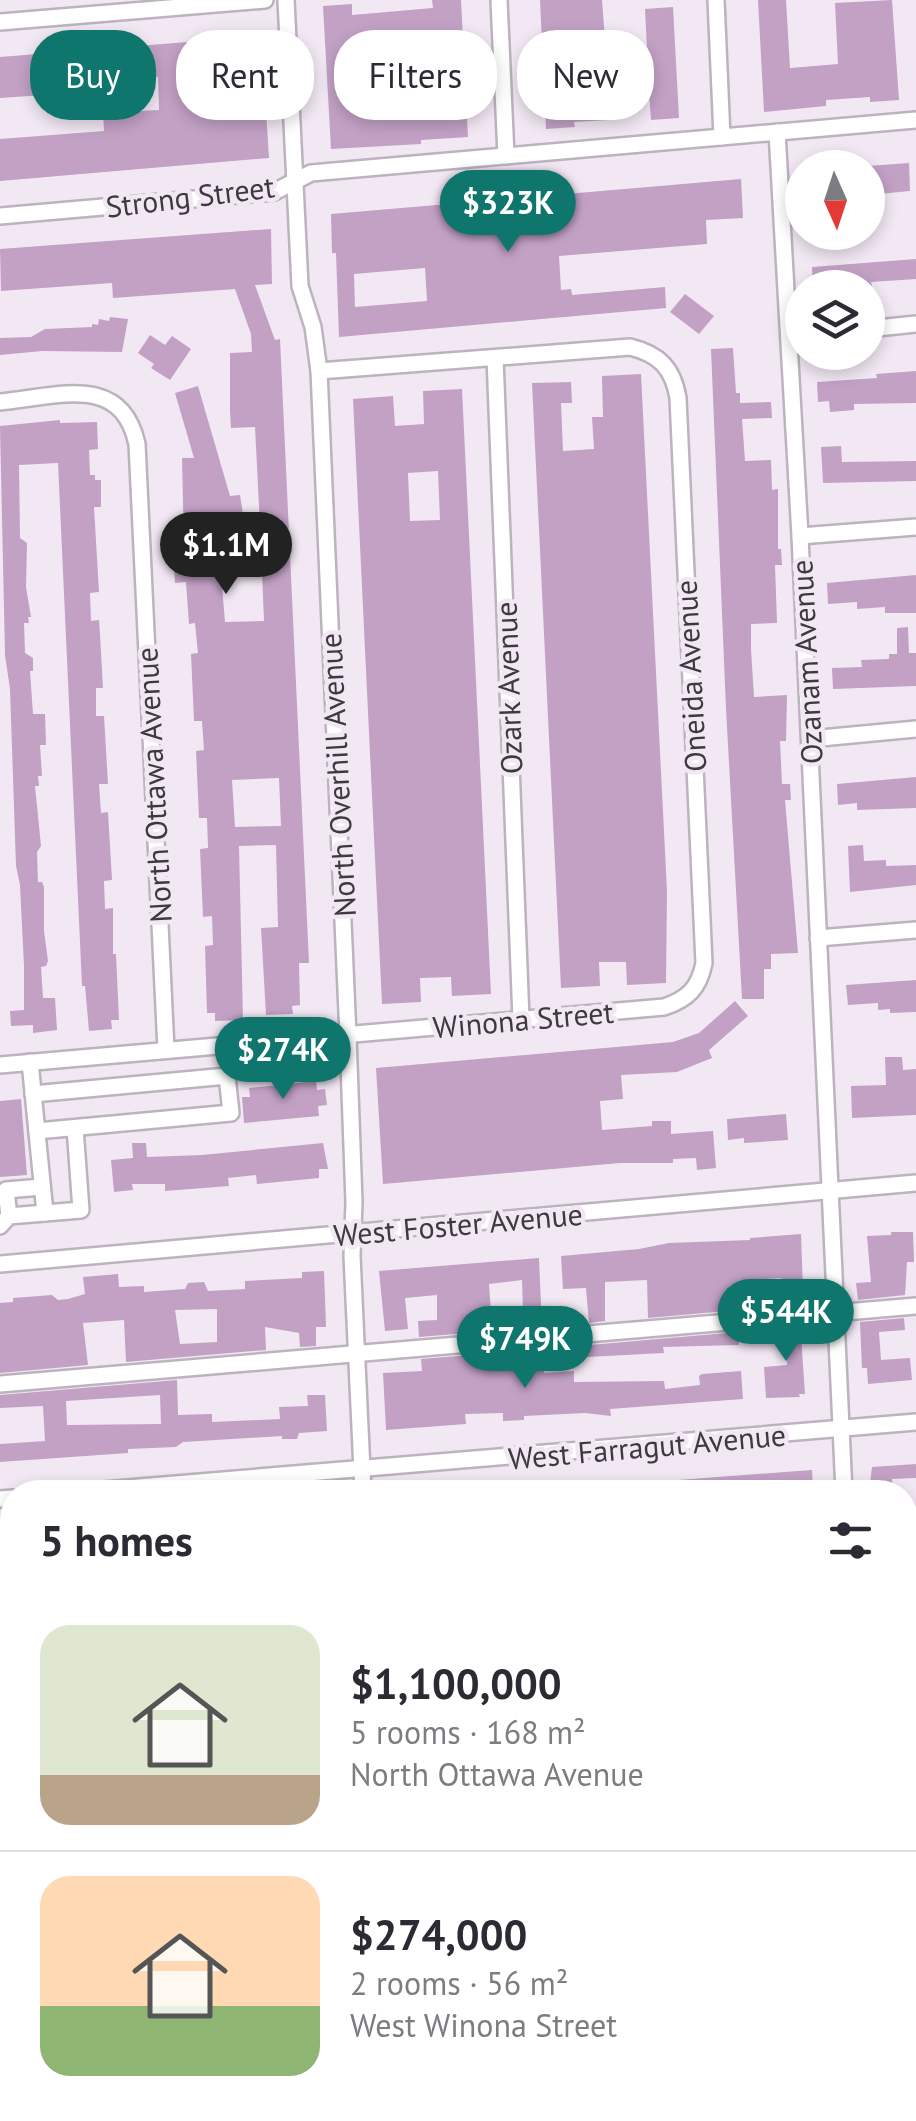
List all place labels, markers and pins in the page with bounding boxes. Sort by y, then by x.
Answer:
pin: $323K [438,170,578,255]
pin: $1.1M [156,512,296,597]
pin: $274K [213,1017,353,1102]
pin: $544K [716,1279,856,1364]
pin: $749K [455,1306,595,1391]

